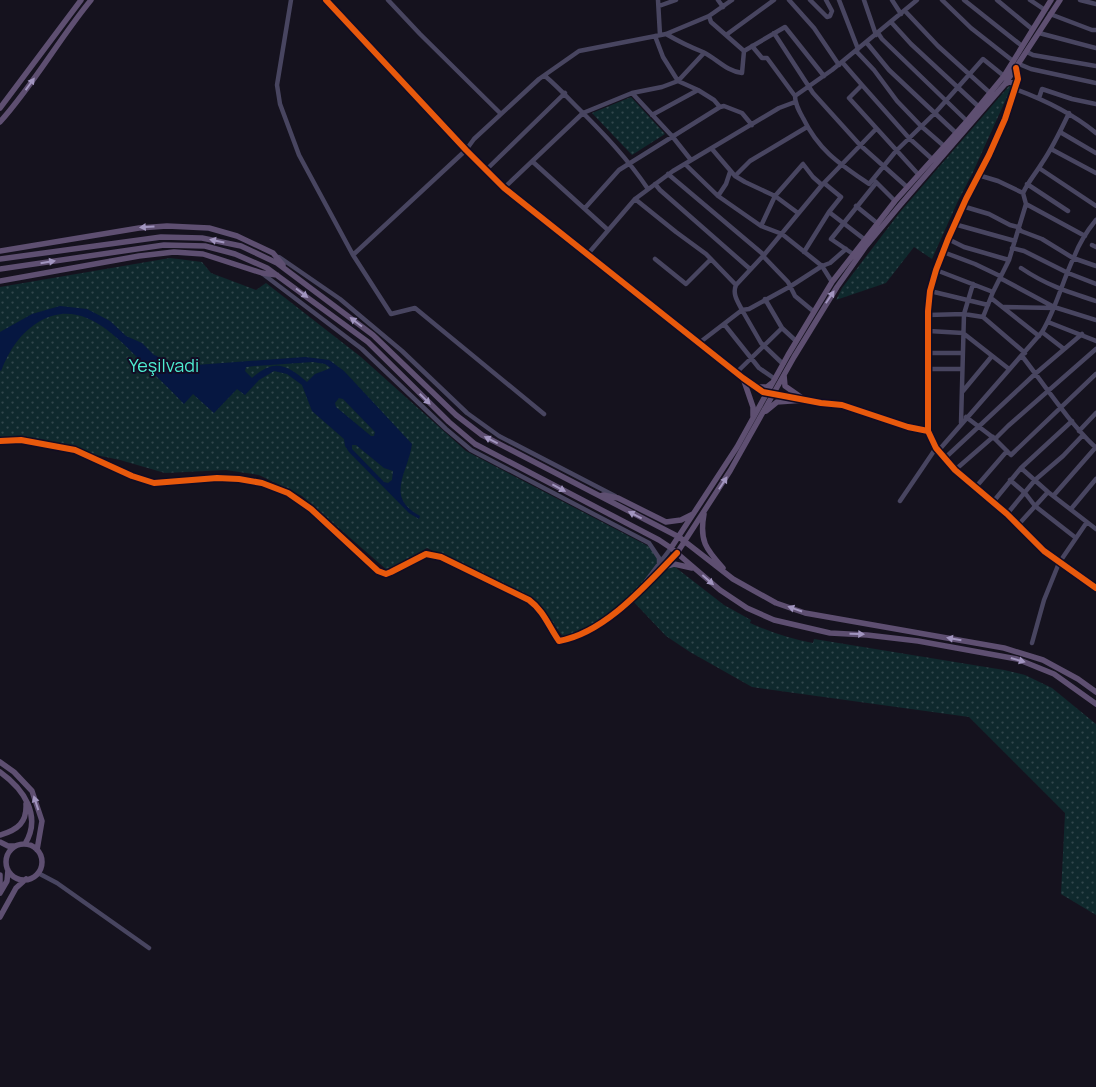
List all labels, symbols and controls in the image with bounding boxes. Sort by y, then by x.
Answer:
one-way arrow [25,78,36,91]
one-way arrow [139,224,155,232]
one-way arrow [209,237,225,245]
one-way arrow [41,257,57,265]
one-way arrow [295,288,309,298]
one-way arrow [825,290,835,304]
one-way arrow [349,317,363,327]
park label: Yeşilvadi [129,353,199,377]
one-way arrow [419,393,431,405]
one-way arrow [484,436,498,444]
one-way arrow [718,476,728,490]
one-way arrow [552,484,567,492]
one-way arrow [628,511,642,519]
one-way arrow [702,574,714,586]
one-way arrow [787,605,802,613]
one-way arrow [850,631,866,639]
one-way arrow [946,634,962,642]
one-way arrow [1010,657,1025,665]
one-way arrow [31,795,39,810]

